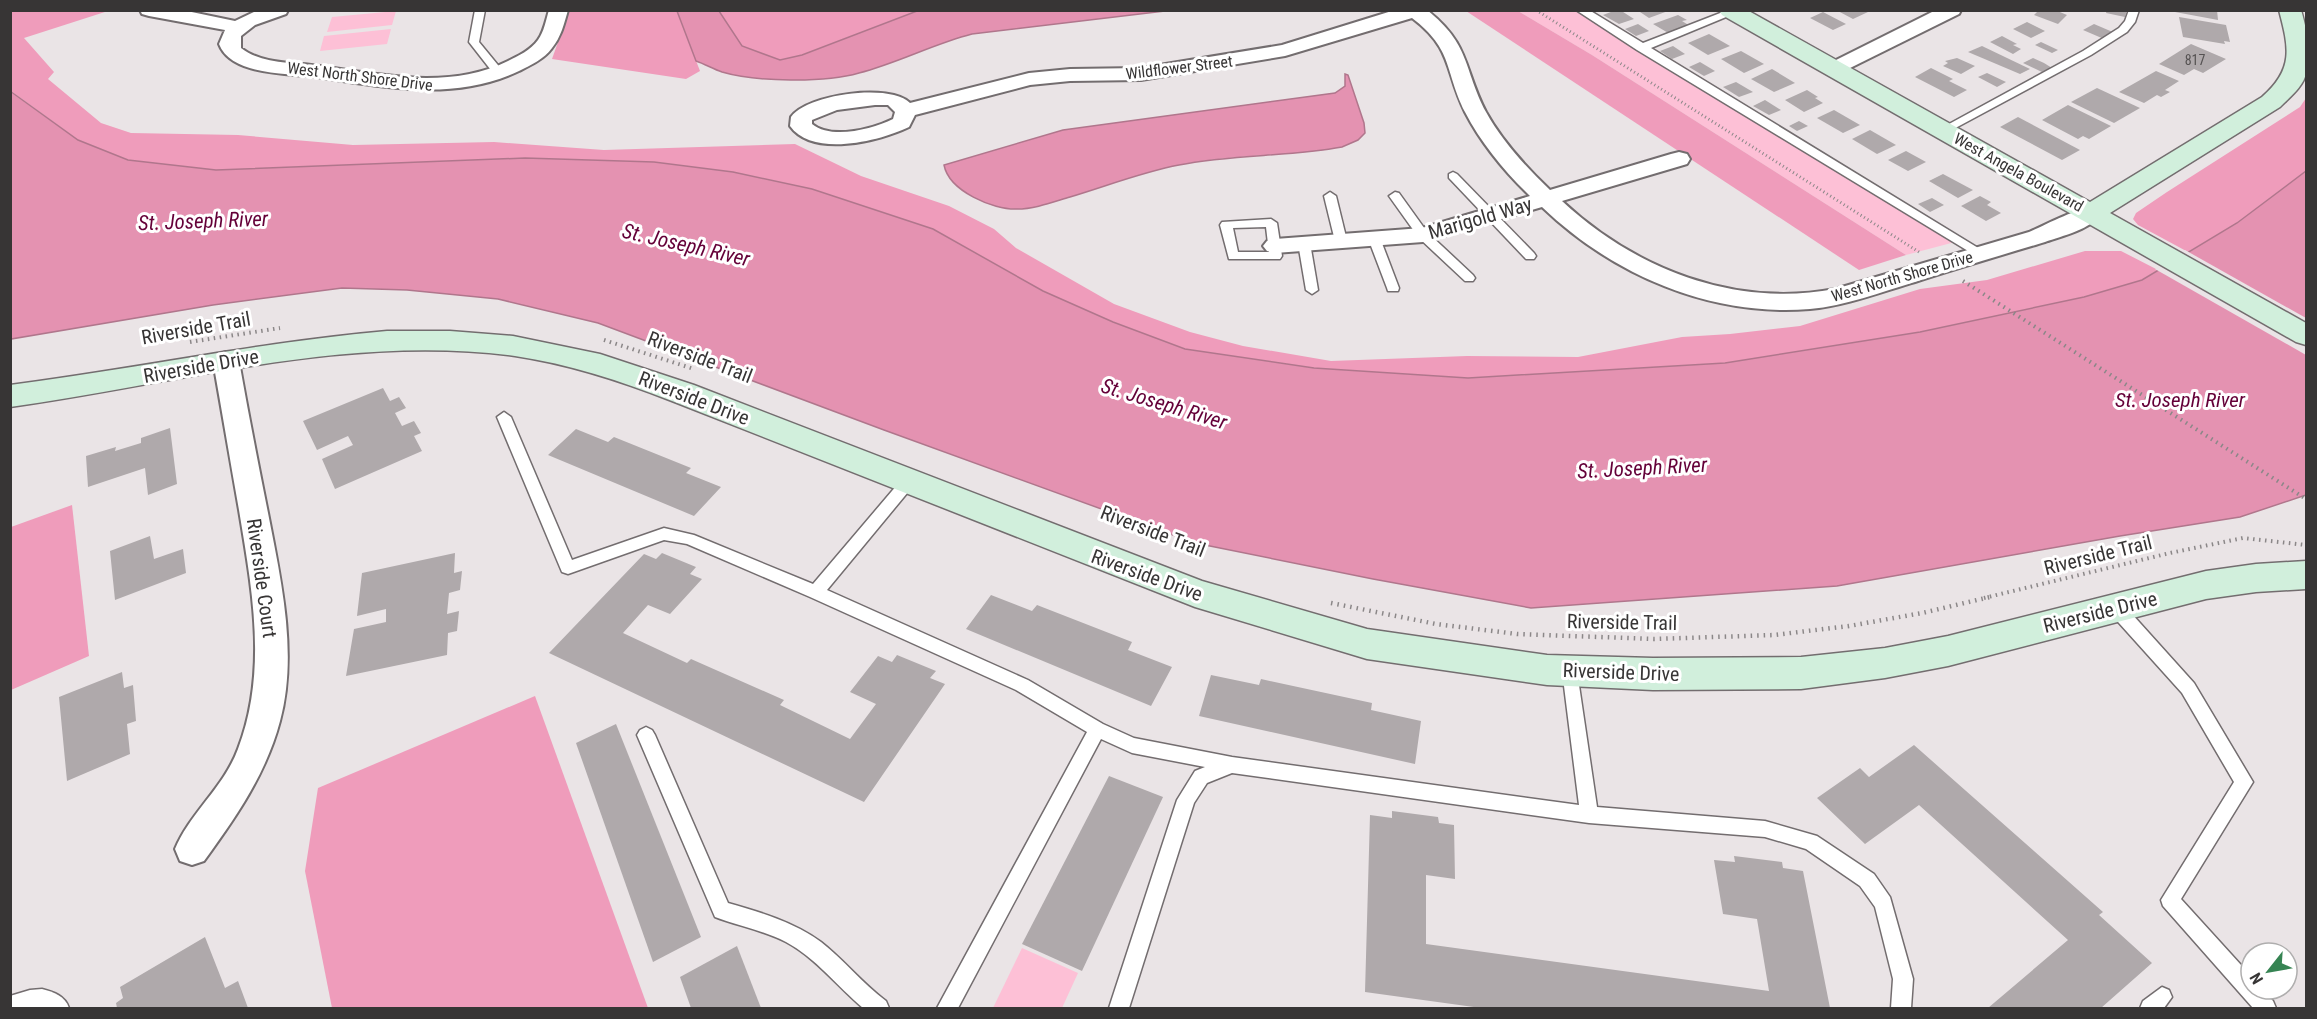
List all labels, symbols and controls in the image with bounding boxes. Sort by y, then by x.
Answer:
street label: Wildflower Street [1125,51,1234,83]
house number: 817 [2185,52,2205,68]
street label: West North Shore Drive [286,58,434,95]
street label: West Angela Boulevard [1951,129,2087,216]
street label: Marigold Way [1425,192,1535,244]
water label: St. Joseph River [138,207,269,235]
water label: St. Joseph River [620,219,753,272]
street label: West North Shore Drive [1829,247,1975,306]
street label: Riverside Trail [140,307,252,349]
street label: Riverside Trail [644,326,756,388]
street label: Riverside Drive [141,344,261,388]
street label: Riverside Drive [635,366,753,430]
water label: St. Joseph River [1098,374,1230,435]
water label: St. Joseph River [2115,388,2246,412]
water label: St. Joseph River [1576,453,1708,483]
street label: Riverside Trail [1097,500,1209,562]
street label: Riverside Court [242,517,282,639]
street label: Riverside Trail [2042,530,2154,580]
street label: Riverside Drive [1088,544,1206,606]
street label: Riverside Drive [2041,586,2159,638]
street label: Riverside Trail [1567,609,1677,635]
street label: Riverside Drive [1562,658,1680,686]
north arrow [2239,941,2299,1001]
text: N [2246,969,2267,988]

